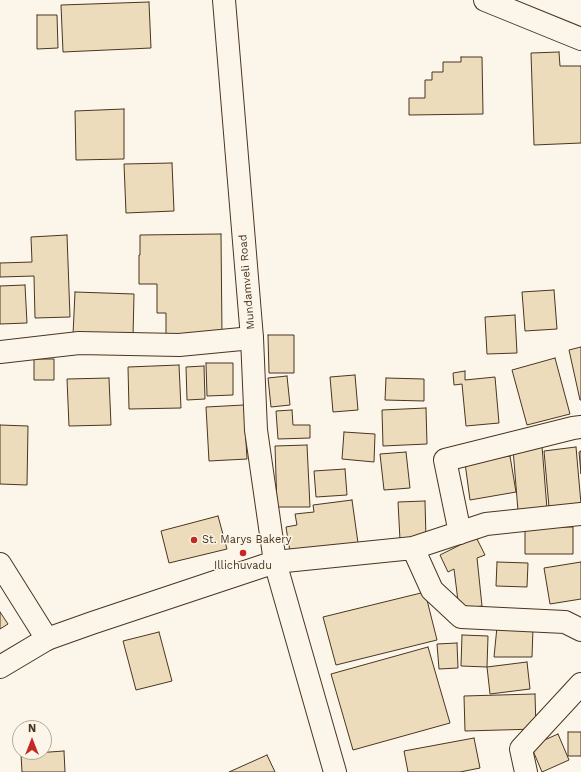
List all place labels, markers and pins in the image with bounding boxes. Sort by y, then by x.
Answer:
place label: St. Marys Bakery [202,533,291,547]
marker: St. Marys Bakery [189,535,199,545]
marker: Illichuvadu [238,548,248,558]
place label: Illichuvadu [214,559,272,573]

